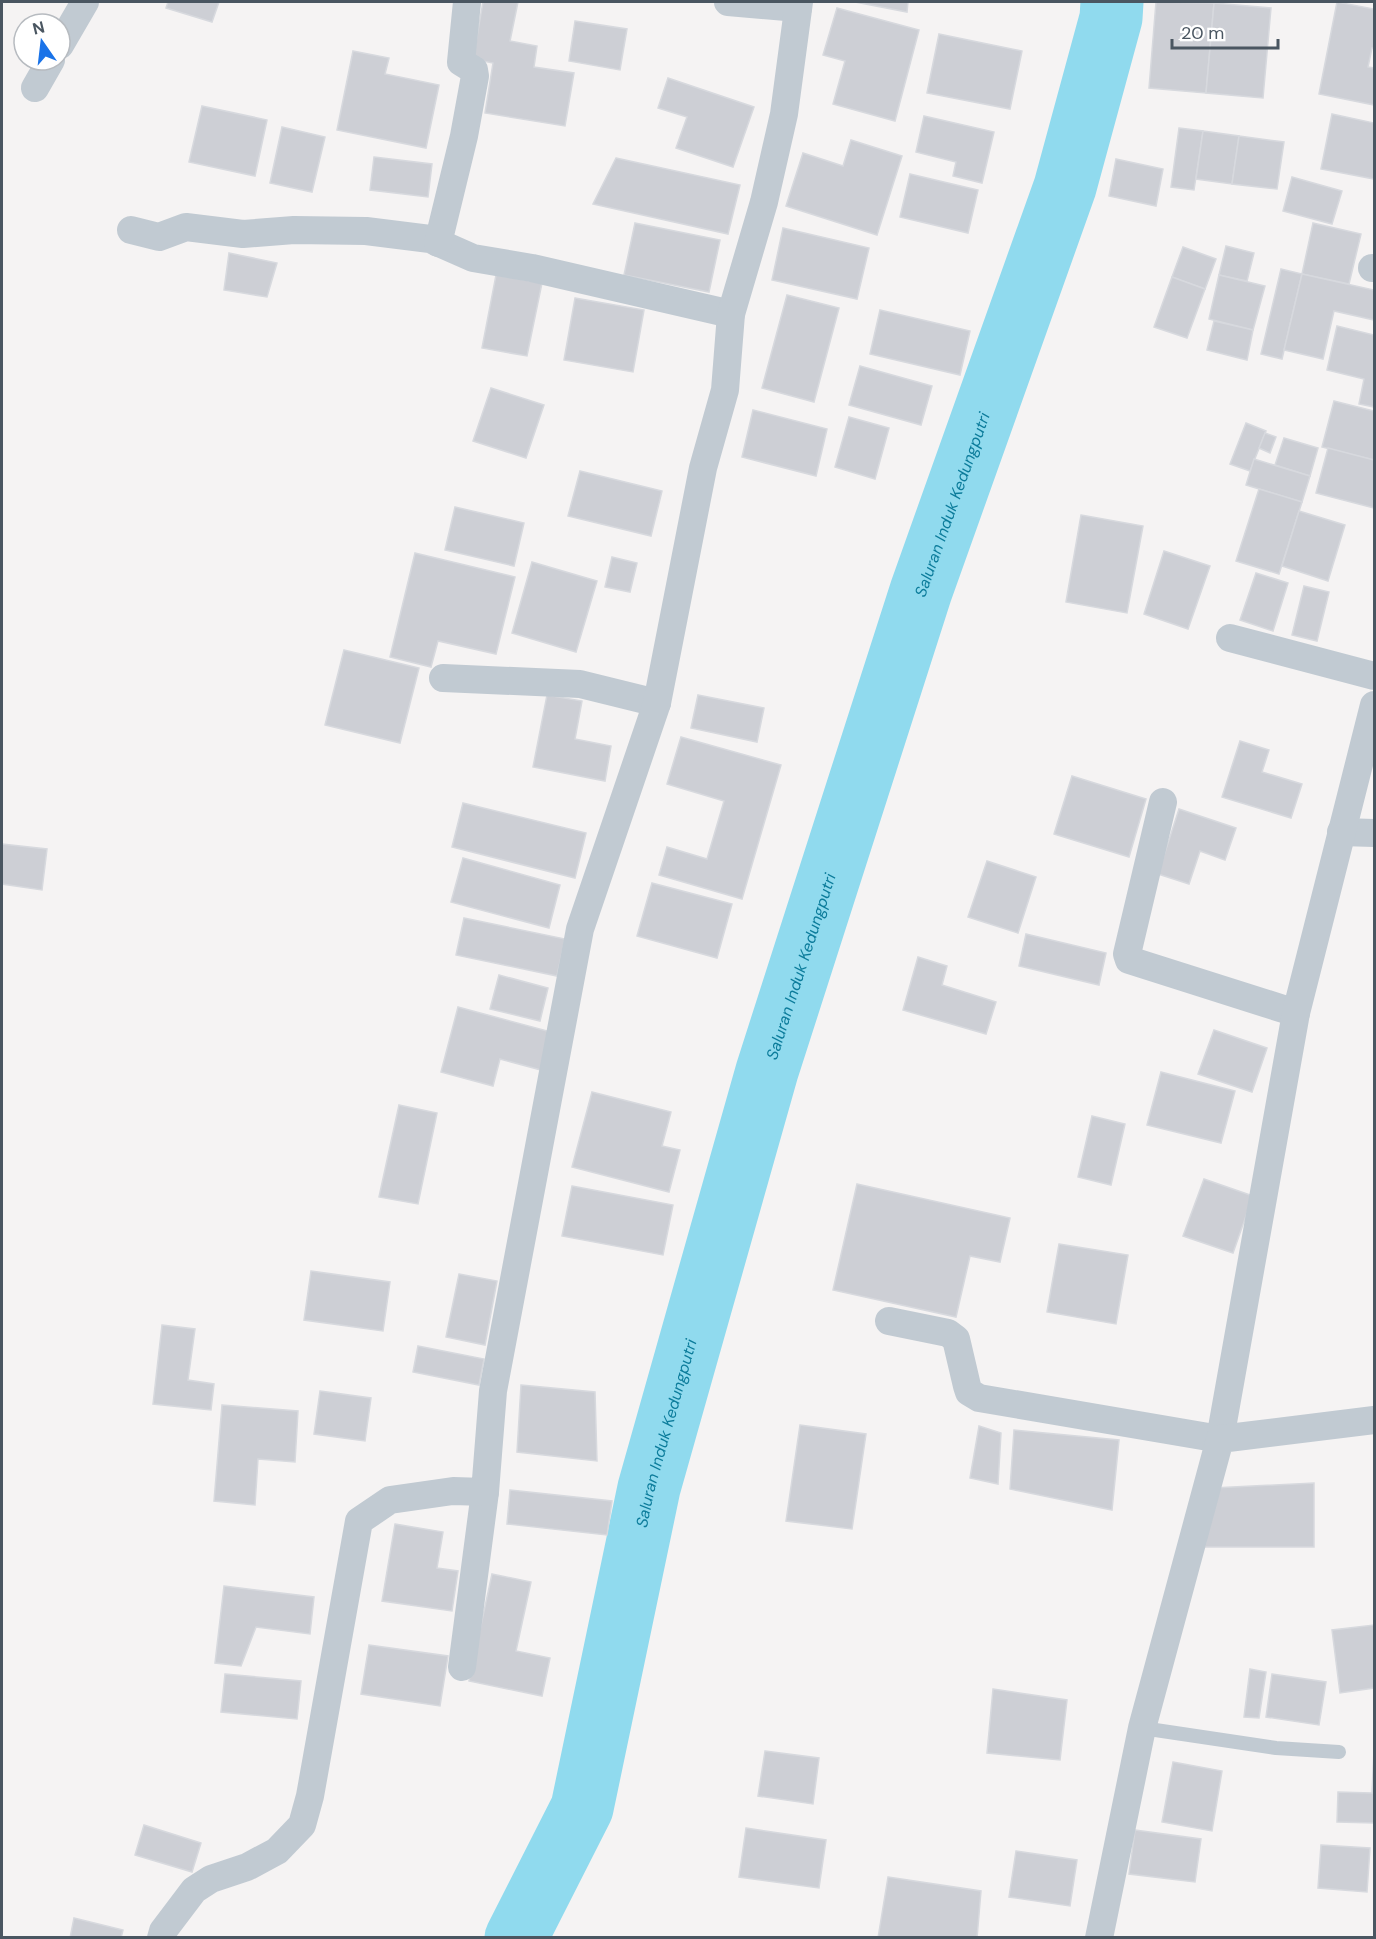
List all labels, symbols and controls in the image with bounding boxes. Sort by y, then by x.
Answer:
north arrow [12,12,72,72]
scale bar [1172,12,1278,50]
text: N [30,16,47,40]
text: 20 m [1181,21,1224,45]
water label: Saluran Induk Kedungputri [910,408,995,600]
water label: Saluran Induk Kedungputri [761,870,841,1062]
water label: Saluran Induk Kedungputri [631,1336,702,1529]

